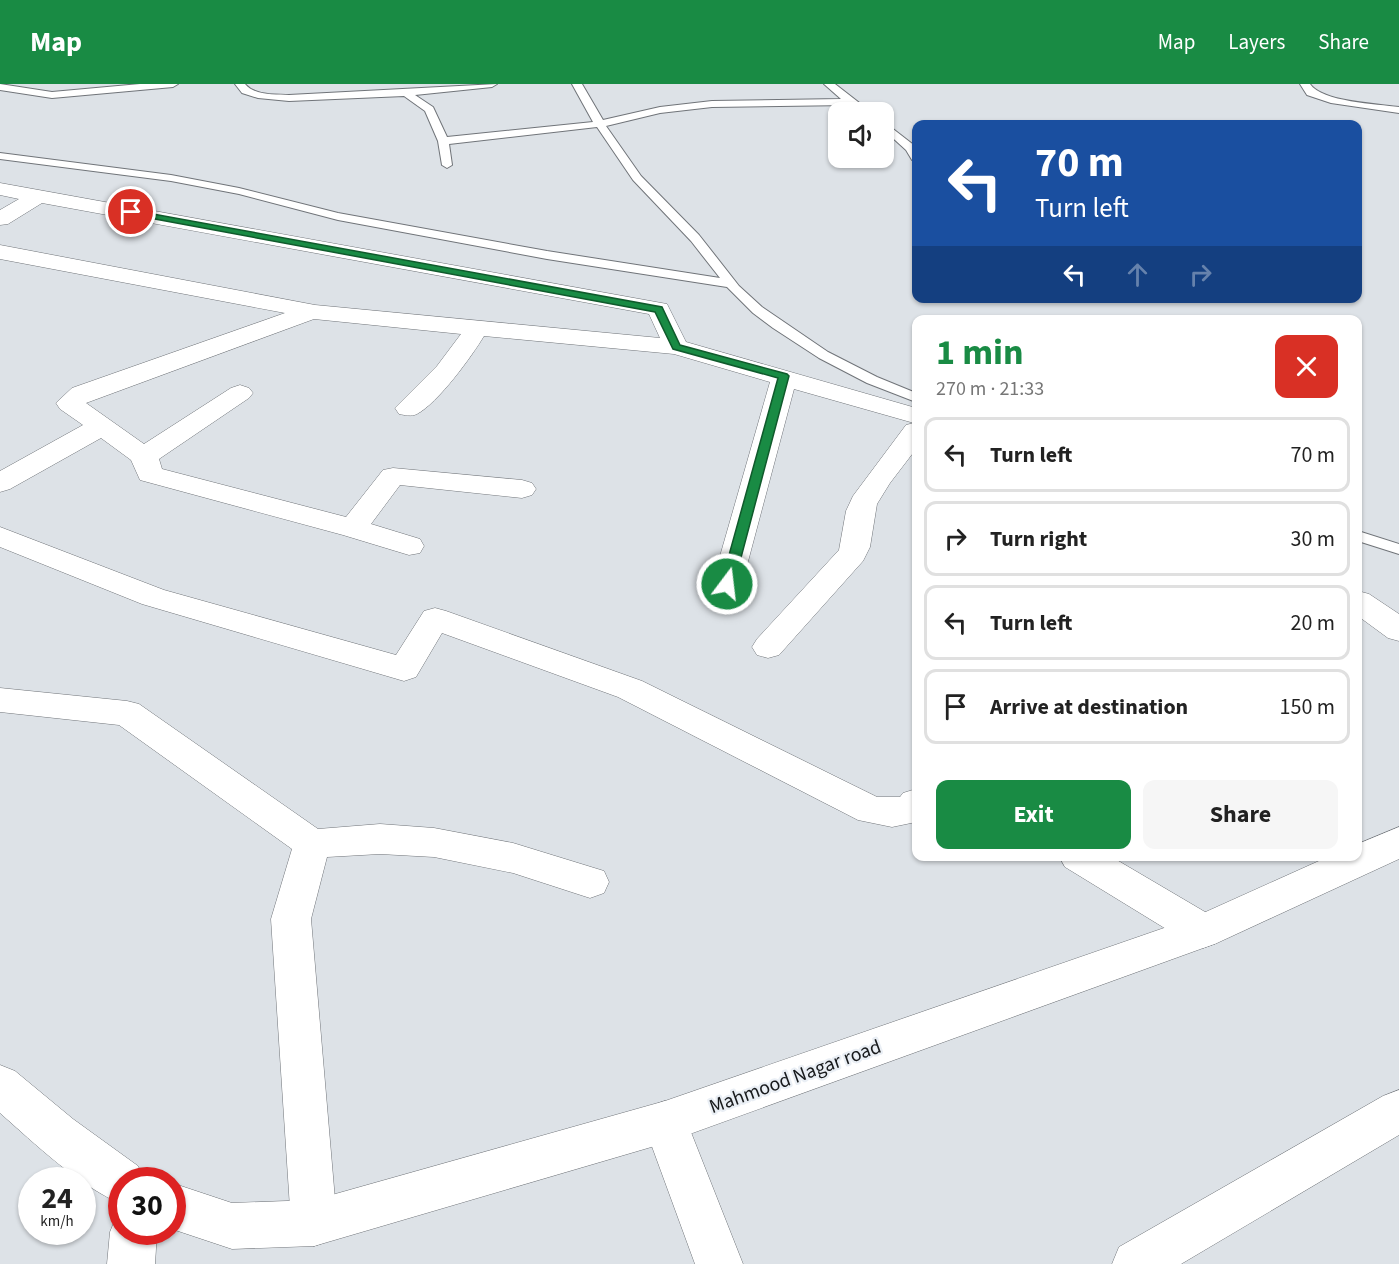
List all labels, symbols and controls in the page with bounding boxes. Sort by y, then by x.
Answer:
text: Map [30,22,82,62]
text: Map [1158,27,1195,57]
text: Layers [1228,27,1285,57]
text: Share [1318,27,1369,57]
map controls [828,102,894,168]
button: sound [828,102,894,168]
text: 70 m [1035,133,1124,193]
icon: left [936,144,1014,222]
pin [105,186,156,237]
text: Turn left [1035,189,1129,228]
icon: arrive [114,195,147,228]
icon: left [1058,258,1091,291]
icon: ahead [1121,258,1154,291]
icon: right [1184,258,1217,291]
text: 1 min [936,327,1024,378]
button: close [1275,335,1338,398]
text: 270 m · 21:33 [936,375,1044,403]
icon: left [939,438,972,471]
text: Turn left [990,439,1072,471]
text: 70 m [1290,439,1335,471]
icon: right [939,522,972,555]
text: Turn right [990,523,1087,555]
text: 30 m [1290,523,1335,555]
position arrow [695,552,759,616]
icon: left [939,606,972,639]
text: Turn left [990,607,1072,639]
text: 20 m [1290,607,1335,639]
icon: arrive [939,690,972,723]
text: Arrive at destination [990,691,1188,723]
text: 150 m [1280,691,1335,723]
button: Exit [936,780,1131,849]
button: Share [1143,780,1338,849]
street label: Mahmood Nagar road [705,1033,885,1121]
speed limit sign: 30 [108,1167,186,1245]
text: 24 [41,1177,73,1220]
text: km/h [40,1211,74,1232]

